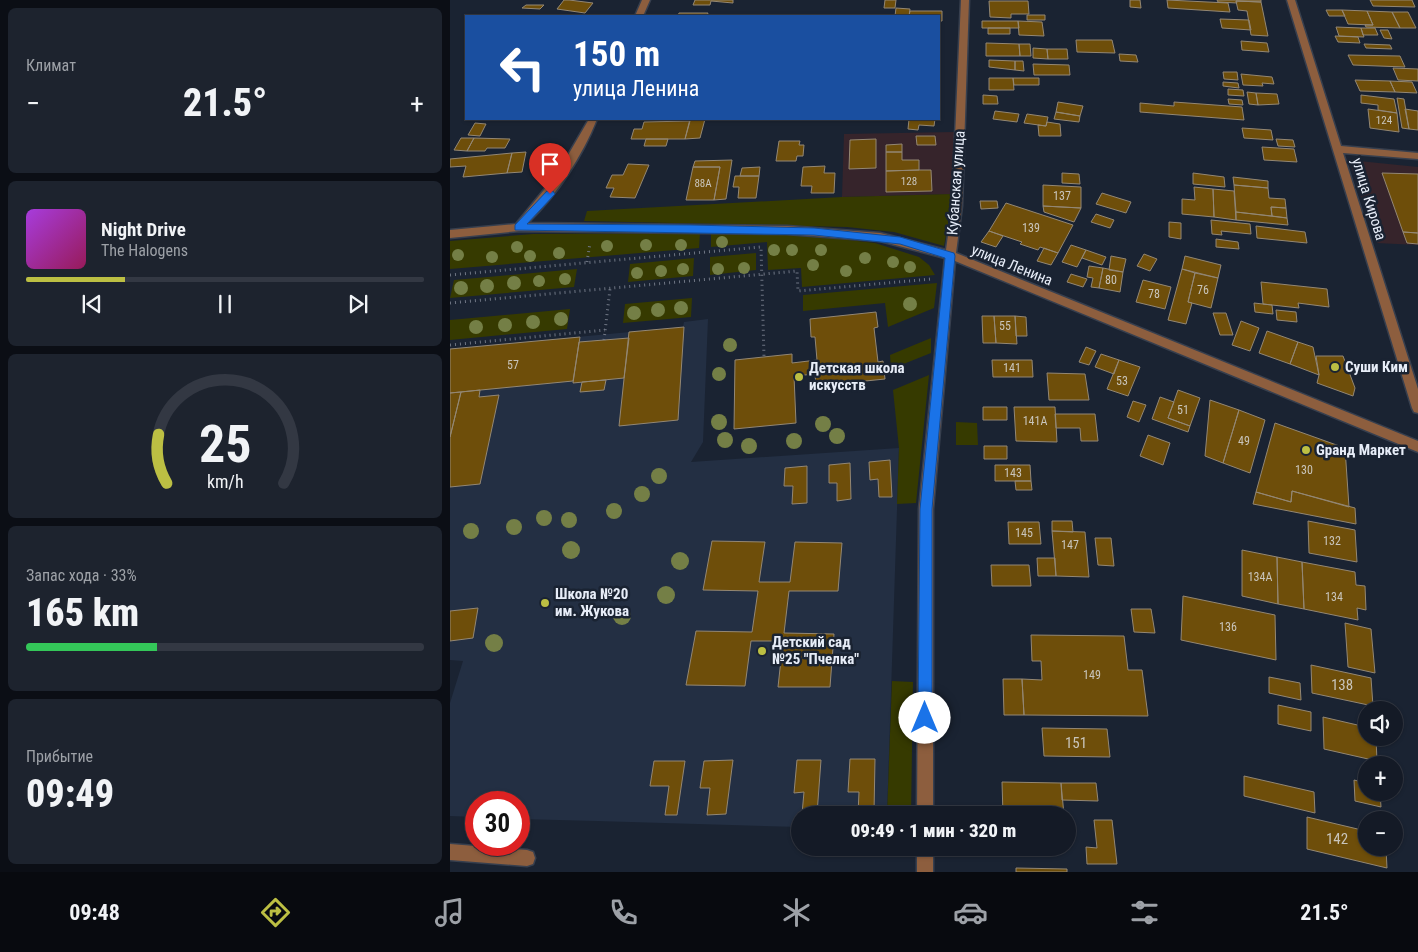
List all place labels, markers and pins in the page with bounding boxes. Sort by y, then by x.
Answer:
pin [529,143,571,194]
place label: Суши Ким [1345,358,1408,376]
place label: Детская школа искусств [809,359,905,394]
marker: Суши Ким [1329,361,1341,373]
marker: Детская школа искусств [793,371,805,383]
place label: Gранд Маркет [1316,441,1406,459]
marker: Gранд Маркет [1300,444,1312,456]
place label: Школа №20 им. Жукова [555,585,629,620]
marker: Школа №20 им. Жукова [539,597,551,609]
place label: Детский сад №25 "Пчелка" [772,633,859,668]
marker: Детский сад №25 "Пчелка" [756,645,768,657]

